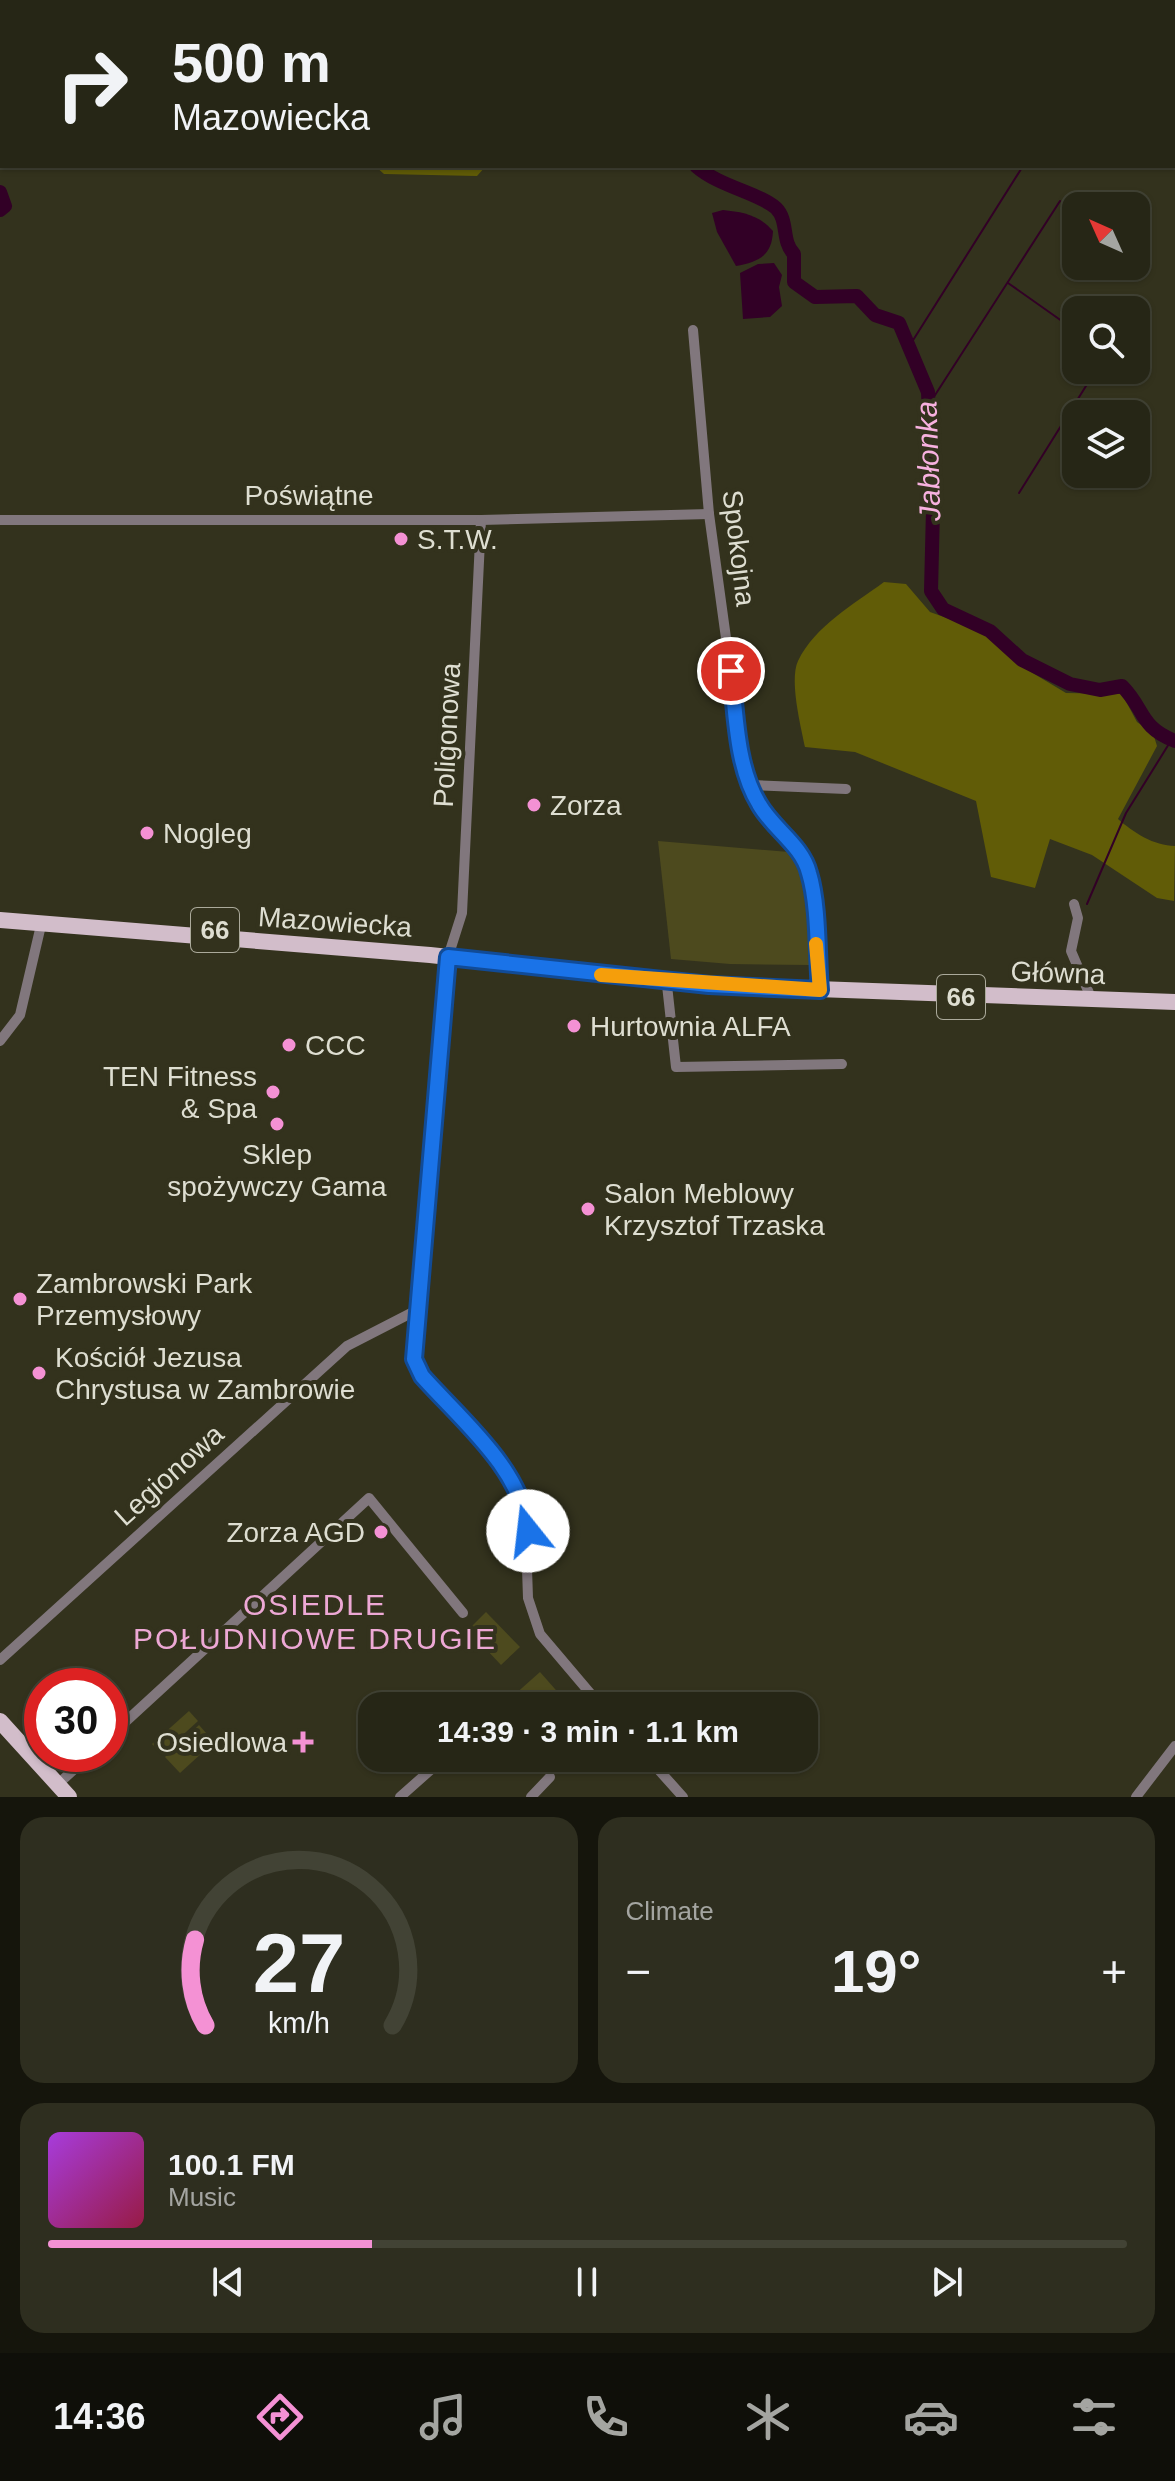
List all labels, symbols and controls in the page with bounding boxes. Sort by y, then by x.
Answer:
text: 500 m [172,31,331,94]
icon: right [40,32,144,136]
text: Mazowiecka [172,97,370,138]
north arrow [1062,192,1150,280]
map controls [1062,192,1150,488]
button: search [1062,296,1150,384]
water label: Jabłonka [909,400,947,523]
button: layers [1062,400,1150,488]
street label: Poświątne [244,480,374,511]
street label: Spokojna [717,488,762,608]
place label: S.T.W. [417,524,498,555]
marker: S.T.W. [392,530,410,548]
pin [697,637,765,705]
icon: arrive [709,649,753,693]
street label: Poligonowa [428,661,466,808]
place label: Zorza [550,790,622,821]
marker: Zorza [525,796,543,814]
place label: Nogleg [163,818,252,849]
marker: Nogleg [138,824,156,842]
street label: Mazowiecka [257,901,413,943]
road number: 66 [191,908,239,952]
street label: Główna [1010,956,1106,990]
road number: 66 [937,975,985,1019]
place label: Hurtownia ALFA [590,1011,791,1042]
marker: Hurtownia ALFA [565,1017,583,1035]
place label: CCC [305,1030,366,1061]
marker: CCC [280,1036,298,1054]
place label: TEN Fitness & Spa [103,1061,257,1124]
marker: TEN Fitness & Spa [264,1083,282,1101]
marker: Sklep spożywczy Gama [268,1115,286,1133]
place label: Sklep spożywczy Gama [167,1139,387,1202]
place label: Salon Meblowy Krzysztof Trzaska [604,1178,825,1241]
marker: Salon Meblowy Krzysztof Trzaska [579,1200,597,1218]
place label: Zambrowski Park Przemysłowy [36,1268,253,1331]
marker: Zambrowski Park Przemysłowy [11,1290,29,1308]
place label: Kościół Jezusa Chrystusa w Zambrowie [55,1342,355,1405]
marker: Kościół Jezusa Chrystusa w Zambrowie [30,1364,48,1382]
street label: Legionowa [108,1418,230,1532]
position arrow [486,1489,570,1573]
place label: Zorza AGD [227,1517,365,1548]
marker: Zorza AGD [372,1523,390,1541]
district label: OSIEDLE POŁUDNIOWE DRUGIE [133,1588,497,1655]
speed limit sign: 30 [24,1668,128,1772]
text: 14:39 · 3 min · 1.1 km [437,1715,739,1748]
place label: Osiedlowa [156,1727,287,1758]
marker: Osiedlowa [294,1733,312,1751]
text: Climate [626,1896,714,1926]
text: 27 [252,1917,345,2010]
text: 19° [831,1938,922,2005]
text: − [626,1947,651,1996]
text: + [1101,1947,1127,1996]
text: km/h [268,2007,330,2039]
text: 100.1 FM [168,2148,295,2181]
text: Music [168,2182,236,2212]
icon: previous [206,2260,250,2304]
icon: pause [565,2260,609,2304]
icon: next [925,2260,969,2304]
icon: directions [252,2389,308,2445]
icon: music [415,2389,471,2445]
icon: phone [578,2389,634,2445]
icon: climate [740,2389,796,2445]
icon: car [903,2389,959,2445]
icon: filters [1066,2389,1122,2445]
text: 14:36 [53,2396,145,2437]

